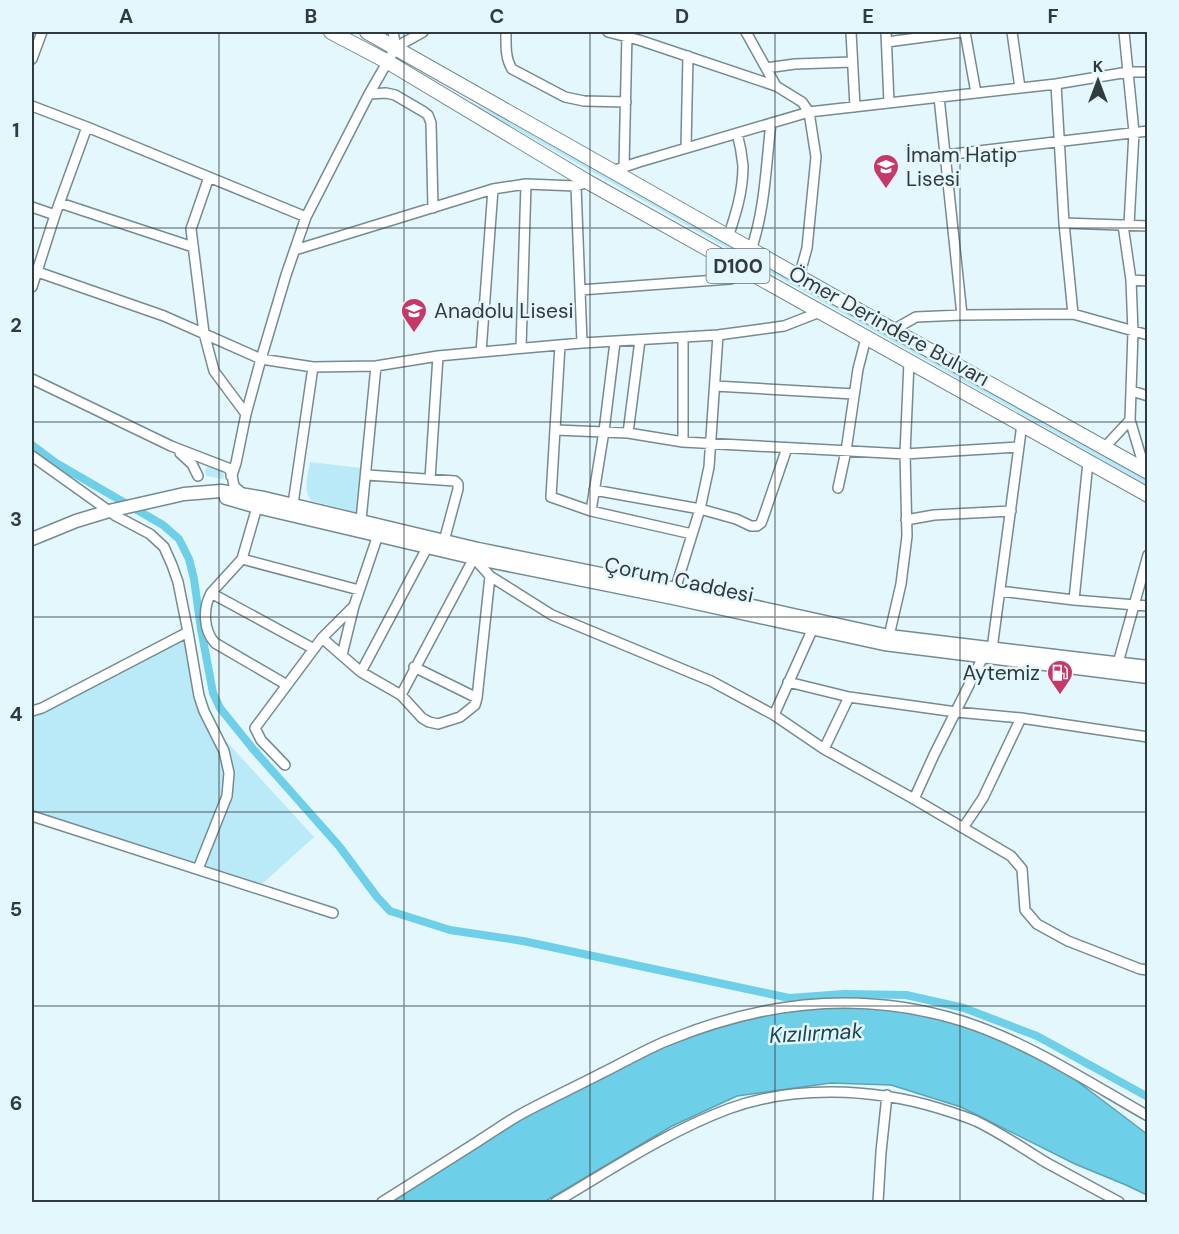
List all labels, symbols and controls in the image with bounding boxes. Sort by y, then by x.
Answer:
text: A [119,3,133,29]
text: B [305,3,317,29]
text: C [490,3,504,29]
text: D [675,3,689,29]
text: E [862,3,874,29]
text: F [1047,3,1059,29]
north arrow [1068,51,1128,111]
text: K [1093,56,1104,77]
text: 1 [12,117,20,143]
place label: İmam Hatip Lisesi [906,141,1017,193]
school or university icon: İmam Hatip Lisesi [871,152,901,190]
road number: D100 [706,249,770,283]
street label: Ömer Derindere Bulvarı [784,259,994,393]
school or university icon: Anadolu Lisesi [399,296,429,334]
place label: Anadolu Lisesi [434,297,574,325]
text: 2 [10,312,22,338]
text: 3 [10,506,22,532]
street label: Çorum Caddesi [602,551,756,609]
fuel station icon: Aytemiz [1045,658,1075,696]
place label: Aytemiz [962,659,1040,687]
text: 4 [10,701,23,727]
text: 5 [10,896,22,922]
water label: Kızılırmak [768,1016,864,1050]
text: 6 [10,1090,22,1116]

